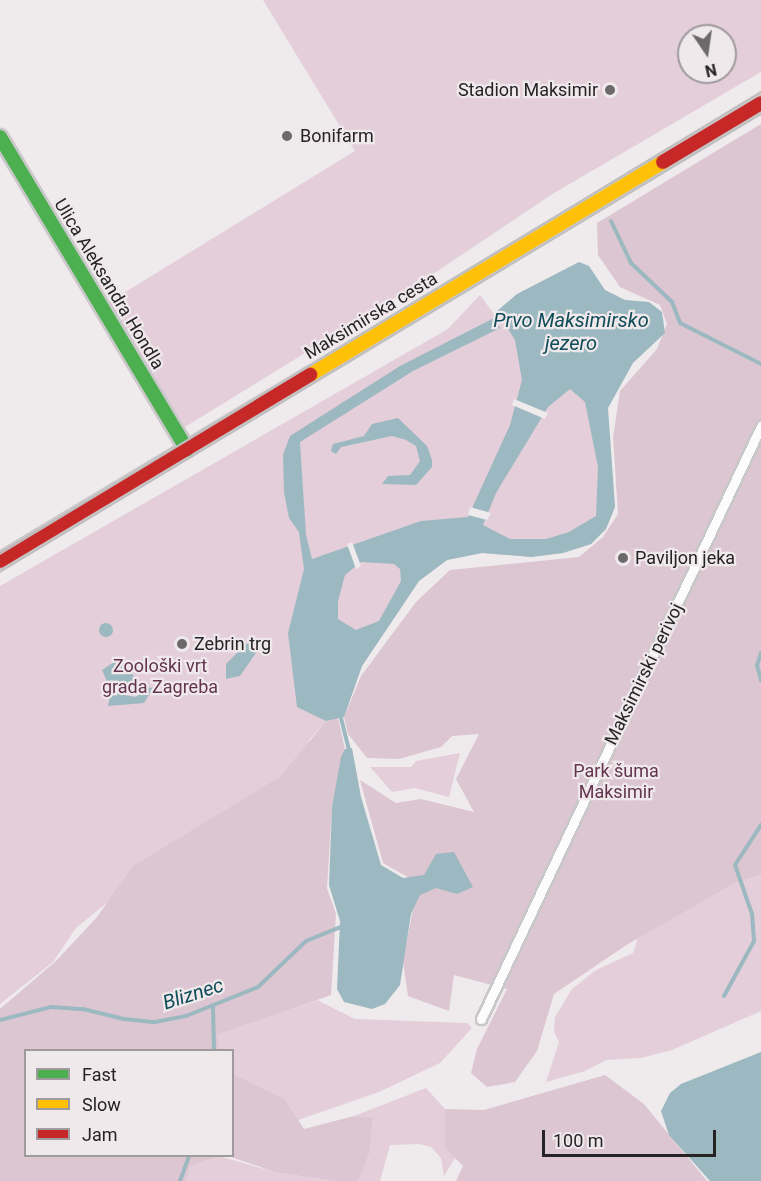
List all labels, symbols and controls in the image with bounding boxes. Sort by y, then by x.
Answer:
north arrow [677,24,737,84]
text: N [703,60,718,81]
place label: Stadion Maksimir [458,79,598,101]
marker: Stadion Maksimir [603,83,617,97]
place label: Bonifarm [300,125,374,147]
marker: Bonifarm [278,127,296,145]
street label: Ulica Aleksandra Hondla [49,195,169,373]
street label: Maksimirska cesta [301,268,441,364]
water label: Prvo Maksimirsko jezero [493,309,649,356]
place label: Paviljon jeka [635,547,735,569]
marker: Paviljon jeka [616,551,630,565]
street label: Maksimirski perivoj [600,600,688,748]
place label: Zebrin trg [194,633,271,655]
marker: Zebrin trg [175,637,189,651]
park label: Zoološki vrt grada Zagreba [102,656,218,698]
park label: Park šuma Maksimir [573,761,659,804]
water label: Bliznec [160,973,226,1015]
legend [24,1049,234,1157]
text: Fast [82,1064,117,1085]
text: Slow [82,1094,121,1115]
scale bar [545,1118,719,1156]
text: Jam [82,1124,118,1145]
text: 100 m [553,1130,604,1151]

